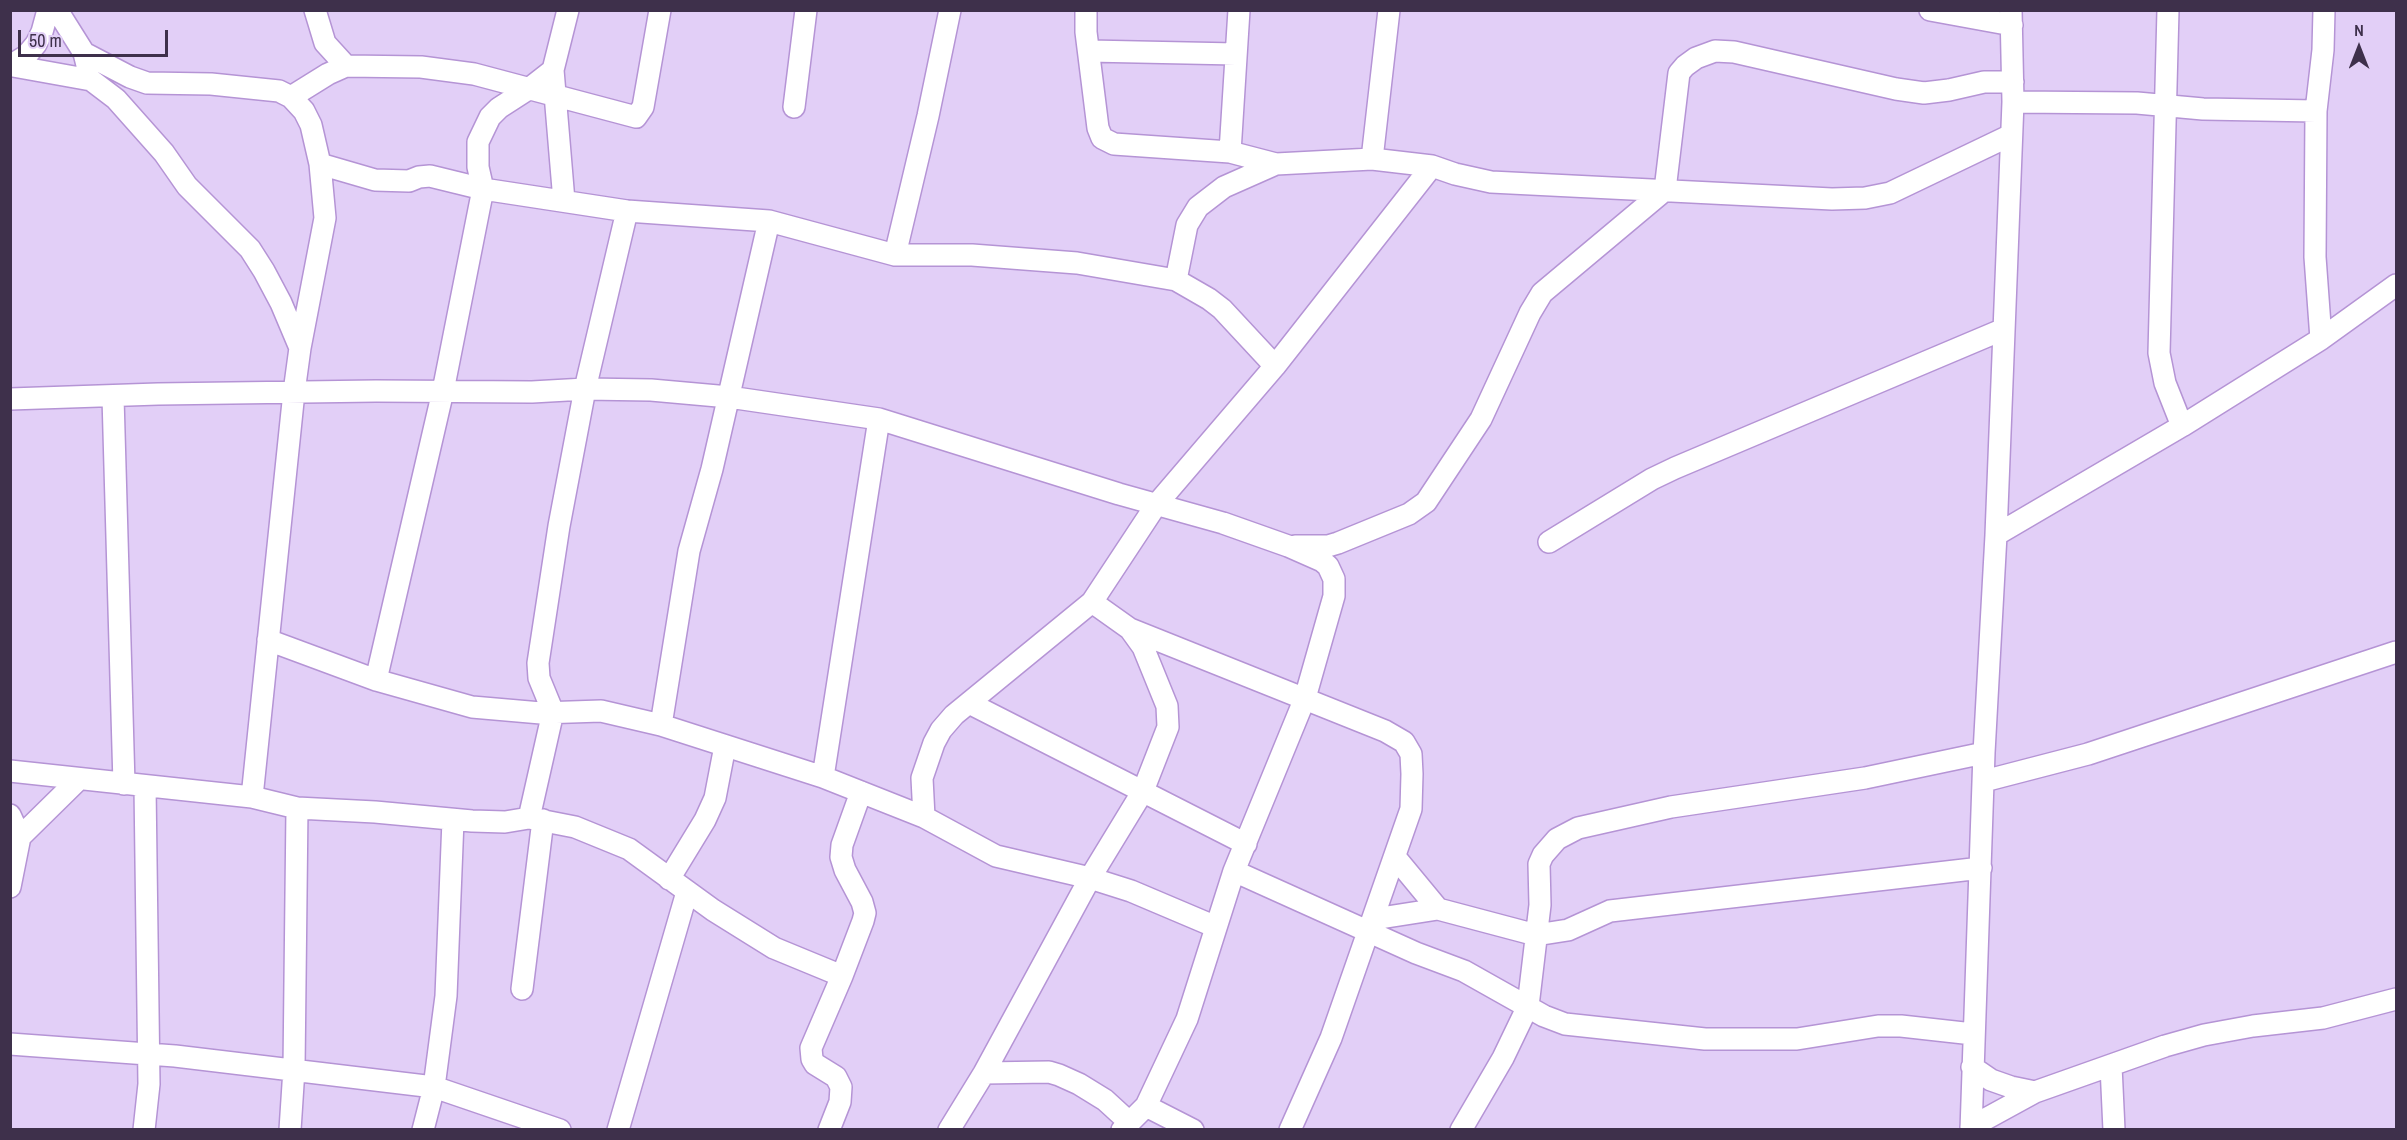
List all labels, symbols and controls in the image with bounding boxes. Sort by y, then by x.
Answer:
scale bar [21,18,171,56]
north arrow [2329,18,2389,78]
text: N [2354,19,2364,41]
text: 50 m [29,28,62,53]

